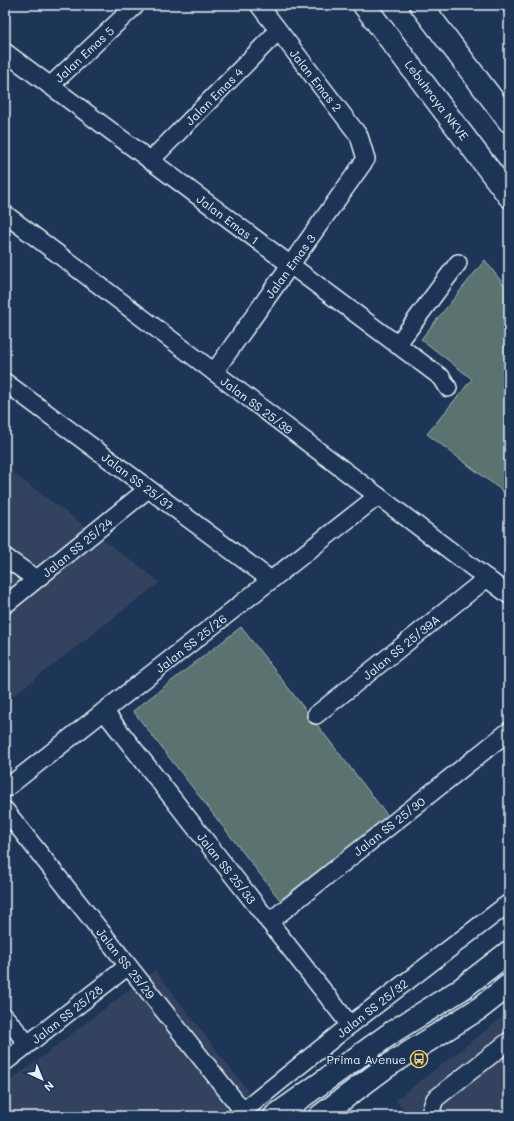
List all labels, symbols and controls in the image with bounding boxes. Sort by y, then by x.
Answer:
street label: Jalan Emas 5 [51,22,117,86]
street label: Jalan Emas 2 [287,45,345,115]
street label: Lebuhraya NKVE [402,57,473,143]
street label: Jalan Emas 4 [182,64,246,128]
street label: Jalan Emas 1 [194,190,262,248]
street label: Jalan Emas 3 [261,231,319,301]
street label: Jalan SS 25/39 [218,373,296,437]
street label: Jalan SS 25/37 [99,449,177,513]
street label: Jalan SS 25/24 [39,514,115,580]
street label: Jalan SS 25/26 [152,610,230,676]
street label: Jalan SS 25/39A [359,611,443,683]
street label: Jalan SS 25/30 [350,793,429,859]
street label: Jalan SS 25/33 [194,829,260,907]
street label: Jalan SS 25/29 [93,924,159,1002]
street label: Jalan SS 25/32 [333,975,411,1041]
street label: Jalan SS 25/28 [28,981,106,1047]
bus stop icon: Prima Avenue [409,1049,429,1069]
place label: Prima Avenue [327,1051,406,1067]
north arrow [22,1059,62,1099]
text: N [41,1078,58,1095]

